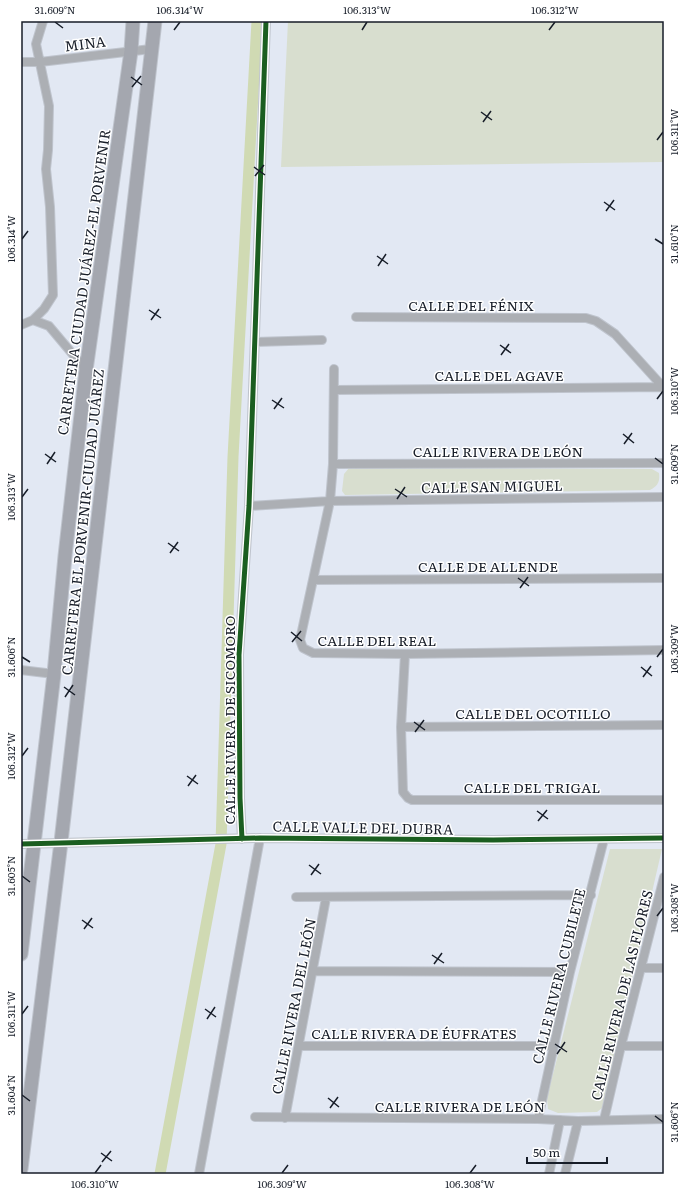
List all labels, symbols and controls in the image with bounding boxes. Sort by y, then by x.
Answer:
text: 31.609°N [35,2,75,17]
text: 106.314°W [156,2,204,17]
text: 106.313°W [343,2,391,17]
text: 106.312°W [531,2,579,17]
street label: MINA [63,30,107,55]
text: 106.311°W [666,109,681,155]
street label: CARRETERA CIUDAD JUÁREZ-EL PORVENIR [52,128,114,436]
text: 106.314°W [3,215,18,263]
text: 31.610°N [666,224,681,264]
street label: CALLE DEL FÉNIX [408,295,534,315]
street label: CALLE DEL AGAVE [434,365,564,385]
text: 106.310°W [666,367,681,415]
street label: CARRETERA EL PORVENIR-CIUDAD JUÁREZ [56,368,108,676]
street label: CALLE RIVERA DE LEÓN [413,441,583,461]
text: 31.609°N [666,444,681,484]
text: 106.313°W [3,473,18,521]
street label: CALLE SAN MIGUEL [421,475,563,497]
street label: CALLE DE ALLENDE [418,556,558,576]
street label: CALLE RIVERA DE SICOMORO [219,616,239,824]
text: 106.309°W [666,624,681,674]
street label: CALLE DEL REAL [318,630,437,650]
text: 31.606°N [3,637,18,677]
street label: CALLE DEL OCOTILLO [455,703,611,723]
text: 106.312°W [3,732,18,780]
street label: CALLE DEL TRIGAL [464,777,600,797]
street label: CALLE VALLE DEL DUBRA [272,815,454,839]
text: 31.605°N [3,856,18,896]
text: 106.308°W [666,883,681,933]
street label: CALLE RIVERA CUBILETE [526,886,590,1066]
street label: CALLE RIVERA DE LAS FLORES [585,888,657,1102]
street label: CALLE RIVERA DEL LEÓN [266,916,320,1096]
text: 106.311°W [3,991,18,1037]
street label: CALLE RIVERA DE ÉUFRATES [311,1023,517,1043]
text: 31.604°N [3,1075,18,1115]
street label: CALLE RIVERA DE LEÓN [375,1096,545,1116]
text: 31.606°N [666,1102,681,1142]
scale bar [527,1139,607,1165]
text: 50 m [533,1143,560,1161]
text: 106.310°W [71,1176,119,1191]
text: 106.309°W [257,1176,307,1191]
text: 106.308°W [445,1176,495,1191]

